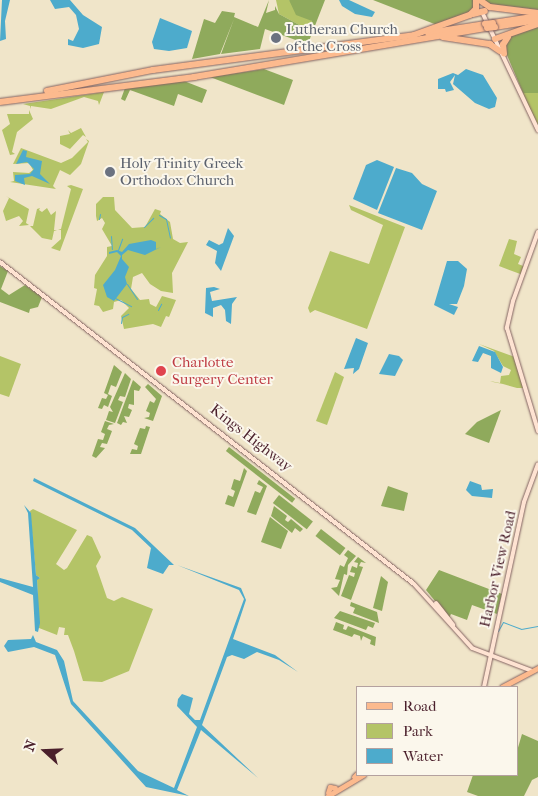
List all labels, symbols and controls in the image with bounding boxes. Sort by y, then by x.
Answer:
place label: Lutheran Church of the Cross [286,20,398,55]
marker: Lutheran Church of the Cross [270,32,282,44]
place label: Holy Trinity Greek Orthodox Church [120,154,243,189]
marker: Holy Trinity Greek Orthodox Church [104,166,116,178]
place label: Charlotte Surgery Center [172,353,273,388]
marker: Charlotte Surgery Center [154,364,168,378]
street label: Kings Highway [207,400,295,476]
street label: Harbor View Road [476,509,520,629]
legend [356,686,518,776]
text: Road [403,697,436,715]
text: Park [403,722,433,740]
north arrow [20,726,70,776]
text: N [21,738,40,754]
text: Water [403,747,443,765]

